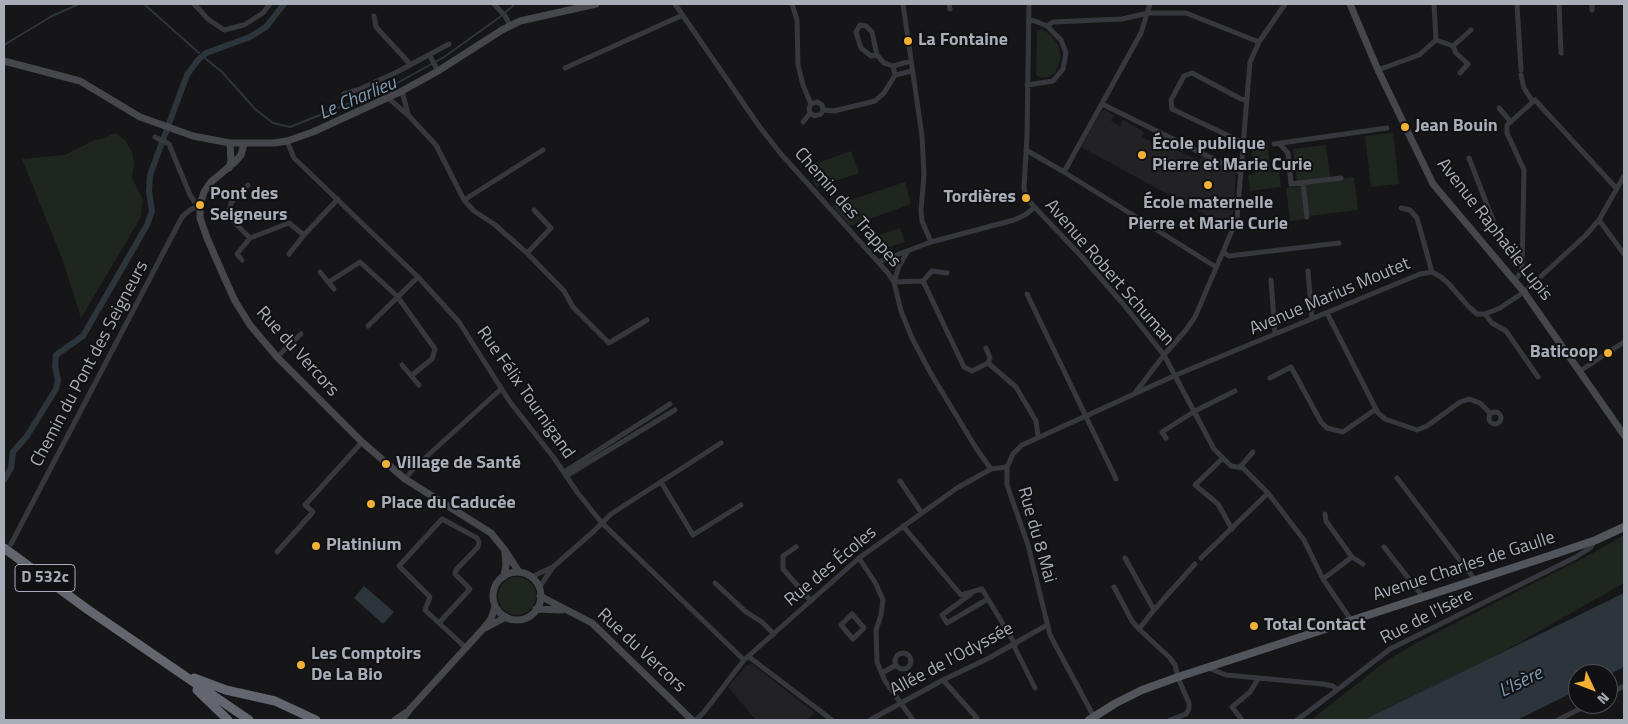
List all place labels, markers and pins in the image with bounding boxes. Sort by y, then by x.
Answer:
place label: La Fontaine [918,30,1008,52]
marker: La Fontaine [902,35,914,47]
place label: Jean Bouin [1415,116,1498,138]
marker: Jean Bouin [1399,121,1411,133]
place label: École publique Pierre et Marie Curie [1152,134,1312,176]
marker: École publique Pierre et Marie Curie [1136,149,1148,161]
marker: École maternelle Pierre et Marie Curie [1202,179,1214,191]
place label: Pont des Seigneurs [210,184,288,226]
place label: Tordières [943,187,1016,209]
marker: Tordières [1020,192,1032,204]
place label: École maternelle Pierre et Marie Curie [1128,193,1288,235]
marker: Pont des Seigneurs [194,199,206,211]
place label: Baticoop [1530,342,1598,364]
marker: Baticoop [1602,347,1614,359]
place label: Village de Santé [396,453,521,475]
marker: Village de Santé [380,458,392,470]
place label: Place du Caducée [381,493,516,515]
marker: Place du Caducée [365,498,377,510]
place label: Platinium [326,535,402,557]
marker: Platinium [310,540,322,552]
place label: Total Contact [1264,615,1366,637]
marker: Total Contact [1248,620,1260,632]
place label: Les Comptoirs De La Bio [311,644,421,686]
marker: Les Comptoirs De La Bio [295,659,307,671]

